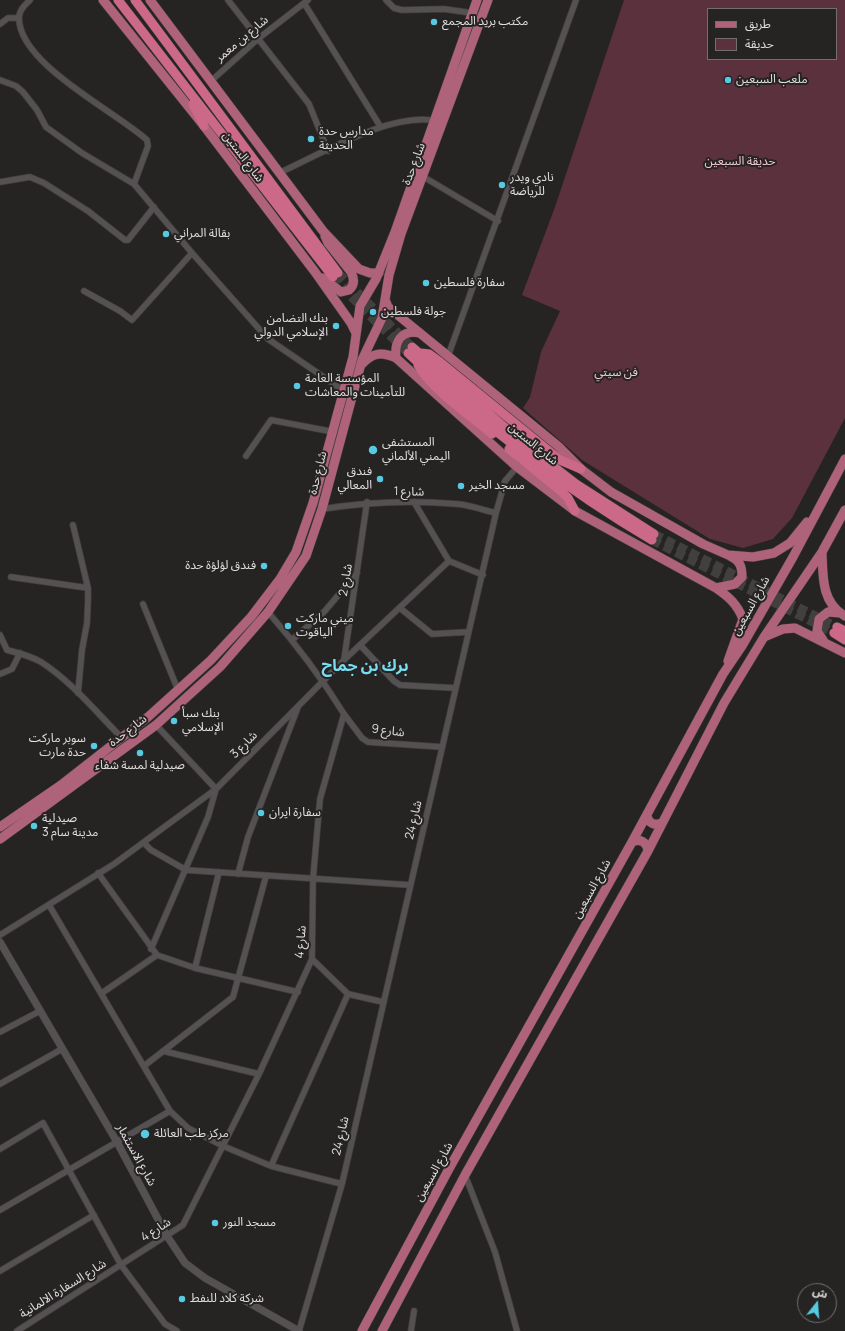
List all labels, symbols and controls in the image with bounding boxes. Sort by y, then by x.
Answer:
legend [707,8,837,60]
street label: شارع بن معمر [213,13,271,65]
place label: مكتب بريد المجمع [442,15,528,29]
text: طريق [745,15,771,32]
marker: مكتب بريد المجمع [429,17,439,27]
text: حديقة [745,35,774,52]
place label: ملعب السبعين [736,73,807,87]
marker: ملعب السبعين [723,75,733,85]
place label: مدارس حدة الحديثة [319,125,374,153]
street label: شارع الستين [219,129,267,185]
marker: مدارس حدة الحديثة [306,134,316,144]
street label: شارع حدة [399,141,429,187]
park label: حديقة السبعين [705,155,775,169]
place label: نادي ويدر للرياضة [510,171,554,199]
marker: نادي ويدر للرياضة [497,180,507,190]
place label: بقالة المراني [174,227,230,241]
marker: بقالة المراني [161,229,171,239]
place label: سفارة فلسطين [434,276,505,290]
marker: سفارة فلسطين [421,278,431,288]
place label: جولة فلسطين [381,305,446,319]
marker: جولة فلسطين [368,307,378,317]
place label: بنك التضامن الإسلامي الدولي [254,312,328,340]
marker: بنك التضامن الإسلامي الدولي [331,321,341,331]
park label: فن سيتي [594,366,638,380]
place label: المؤسسة العامة للتأمينات والمعاشات [305,372,405,400]
marker: المؤسسة العامة للتأمينات والمعاشات [292,381,302,391]
street label: شارع الستين [505,420,561,468]
place label: المستشفى اليمني الألماني [382,436,450,464]
marker: المستشفى اليمني الألماني [367,444,379,456]
street label: شارع حدة [306,450,330,496]
place label: فندق المعالي [337,465,372,493]
marker: فندق المعالي [375,474,385,484]
place label: مسجد الخير [469,479,525,493]
marker: مسجد الخير [456,481,466,491]
street label: شارع 1 [394,485,424,499]
place label: فندق لؤلؤة حدة [185,559,256,573]
marker: فندق لؤلؤة حدة [259,561,269,571]
street label: شارع 2 [336,563,356,597]
street label: شارع السبعين [729,574,773,638]
place label: ميني ماركت الياقوت [296,612,354,640]
marker: ميني ماركت الياقوت [283,621,293,631]
district label: برك بن جماح [321,657,409,677]
place label: بنك سبأ الإسلامي [182,707,224,735]
street label: شارع حدة [106,712,150,750]
marker: بنك سبأ الإسلامي [169,716,179,726]
street label: شارع 9 [371,722,405,740]
street label: شارع 3 [227,728,261,762]
place label: سوبر ماركت حدة مارت [29,732,86,760]
marker: سوبر ماركت حدة مارت [89,741,99,751]
marker: صيدلية لمسة شفاء [135,748,145,758]
place label: صيدلية لمسة شفاء [95,759,185,773]
street label: شارع 24 [403,799,425,841]
place label: سفارة ايران [269,806,321,820]
marker: سفارة ايران [256,808,266,818]
place label: صيدلية مدينة سام 3 [42,812,98,840]
marker: صيدلية مدينة سام 3 [29,821,39,831]
street label: شارع السبعين [570,857,614,921]
street label: شارع 4 [292,925,310,959]
street label: شارع 24 [330,1115,352,1157]
street label: شارع الاستثمار [113,1121,159,1189]
place label: مركز طب العائلة [154,1127,229,1141]
marker: مركز طب العائلة [139,1128,151,1140]
street label: شارع السبعين [412,1140,456,1204]
street label: شارع 4 [138,1215,174,1245]
place label: مسجد النور [223,1216,276,1230]
marker: مسجد النور [210,1218,220,1228]
street label: شارع السفارة الالمانية [17,1257,109,1321]
north arrow [797,1283,837,1323]
text: ش [811,1283,830,1301]
place label: شركة كلاد للنفط [190,1292,264,1306]
marker: شركة كلاد للنفط [177,1294,187,1304]

